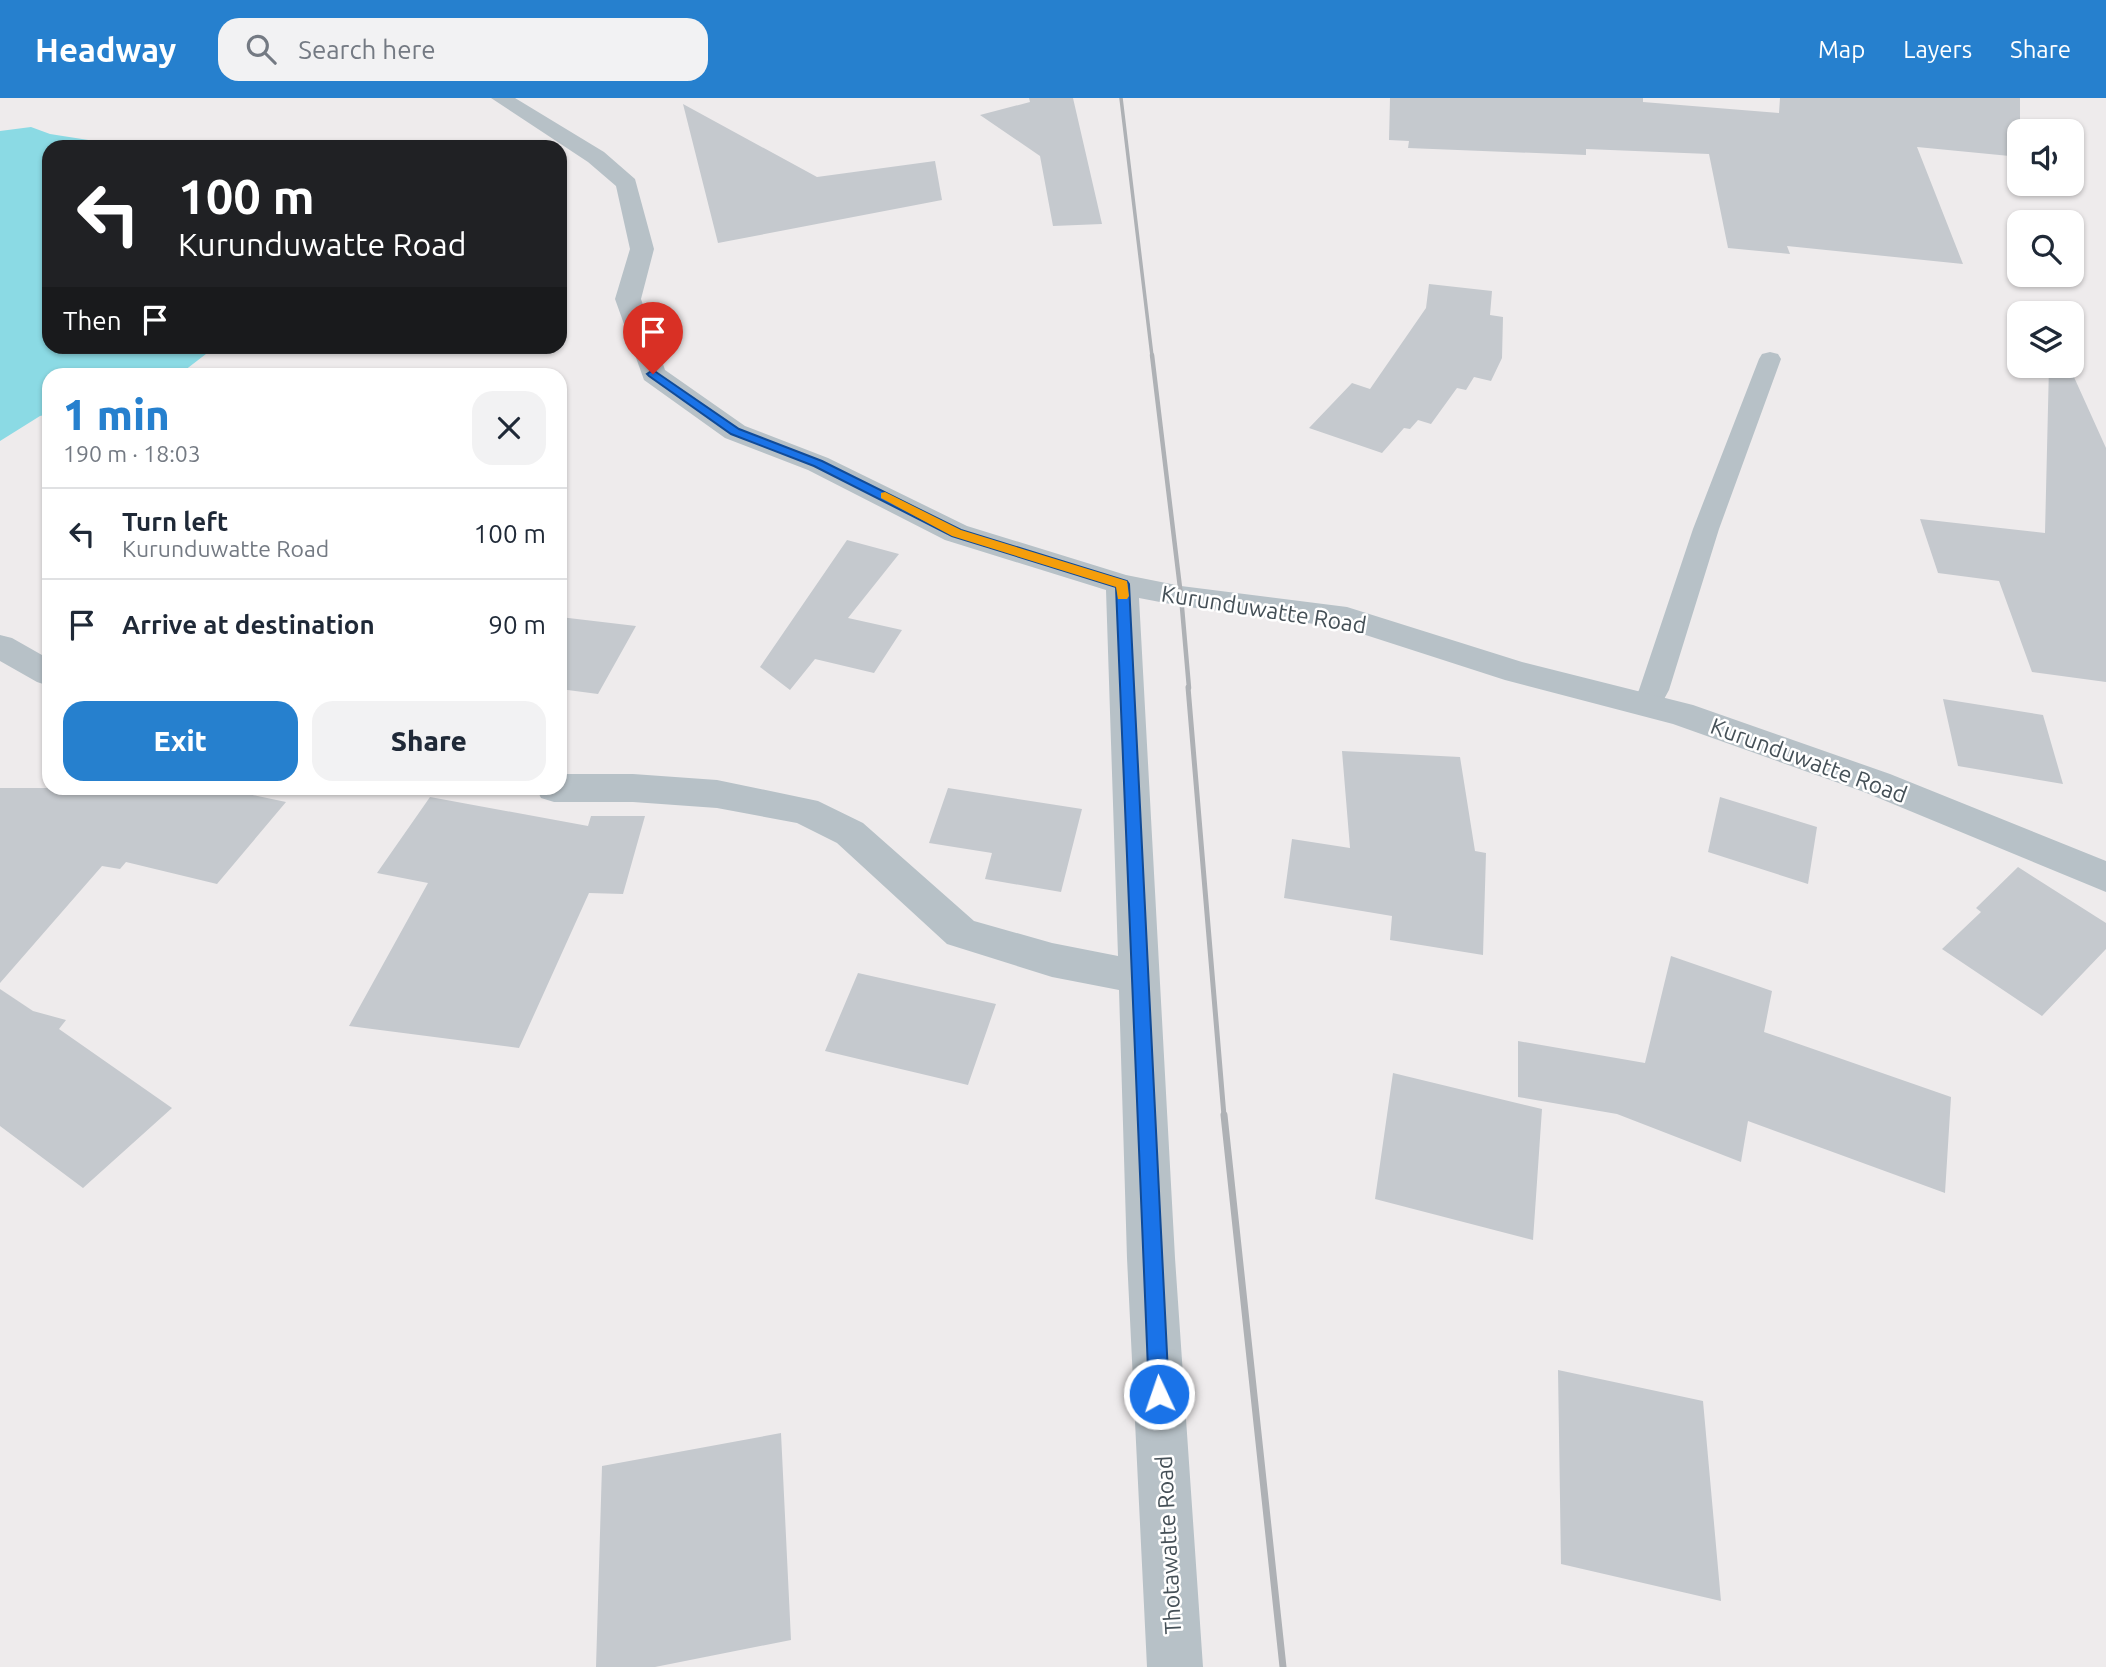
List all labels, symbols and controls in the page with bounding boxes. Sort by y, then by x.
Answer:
search box [218,18,708,81]
icon: search [242,30,280,68]
text: Headway [35,31,176,68]
text: Search here [298,35,436,64]
text: Map [1818,36,1865,63]
text: Layers [1903,36,1972,63]
text: Share [2010,36,2071,63]
map controls [2007,119,2084,378]
button: sound [2007,119,2084,196]
icon: left [63,168,154,259]
text: 100 m [178,168,315,223]
button: search [2007,210,2084,287]
text: Kurunduwatte Road [178,226,466,262]
icon: arrive [136,301,174,339]
button: layers [2007,301,2084,378]
pin [623,302,683,374]
text: Then [63,306,122,335]
icon: arrive [634,313,672,351]
text: 1 min [63,391,170,438]
button: close [472,391,546,465]
text: 190 m · 18:03 [63,441,201,466]
text: Turn left [122,507,228,536]
icon: left [63,515,101,553]
text: 100 m [474,519,546,548]
text: Kurunduwatte Road [122,536,329,561]
street label: Kurunduwatte Road [1160,580,1368,638]
icon: arrive [63,606,101,644]
text: Arrive at destination [122,610,375,639]
text: 90 m [488,610,546,639]
button: Exit [63,701,298,781]
button: Share [312,701,546,781]
street label: Kurunduwatte Road [1707,713,1911,807]
position arrow [1122,1357,1196,1431]
street label: Thotawatte Road [1151,1455,1185,1635]

